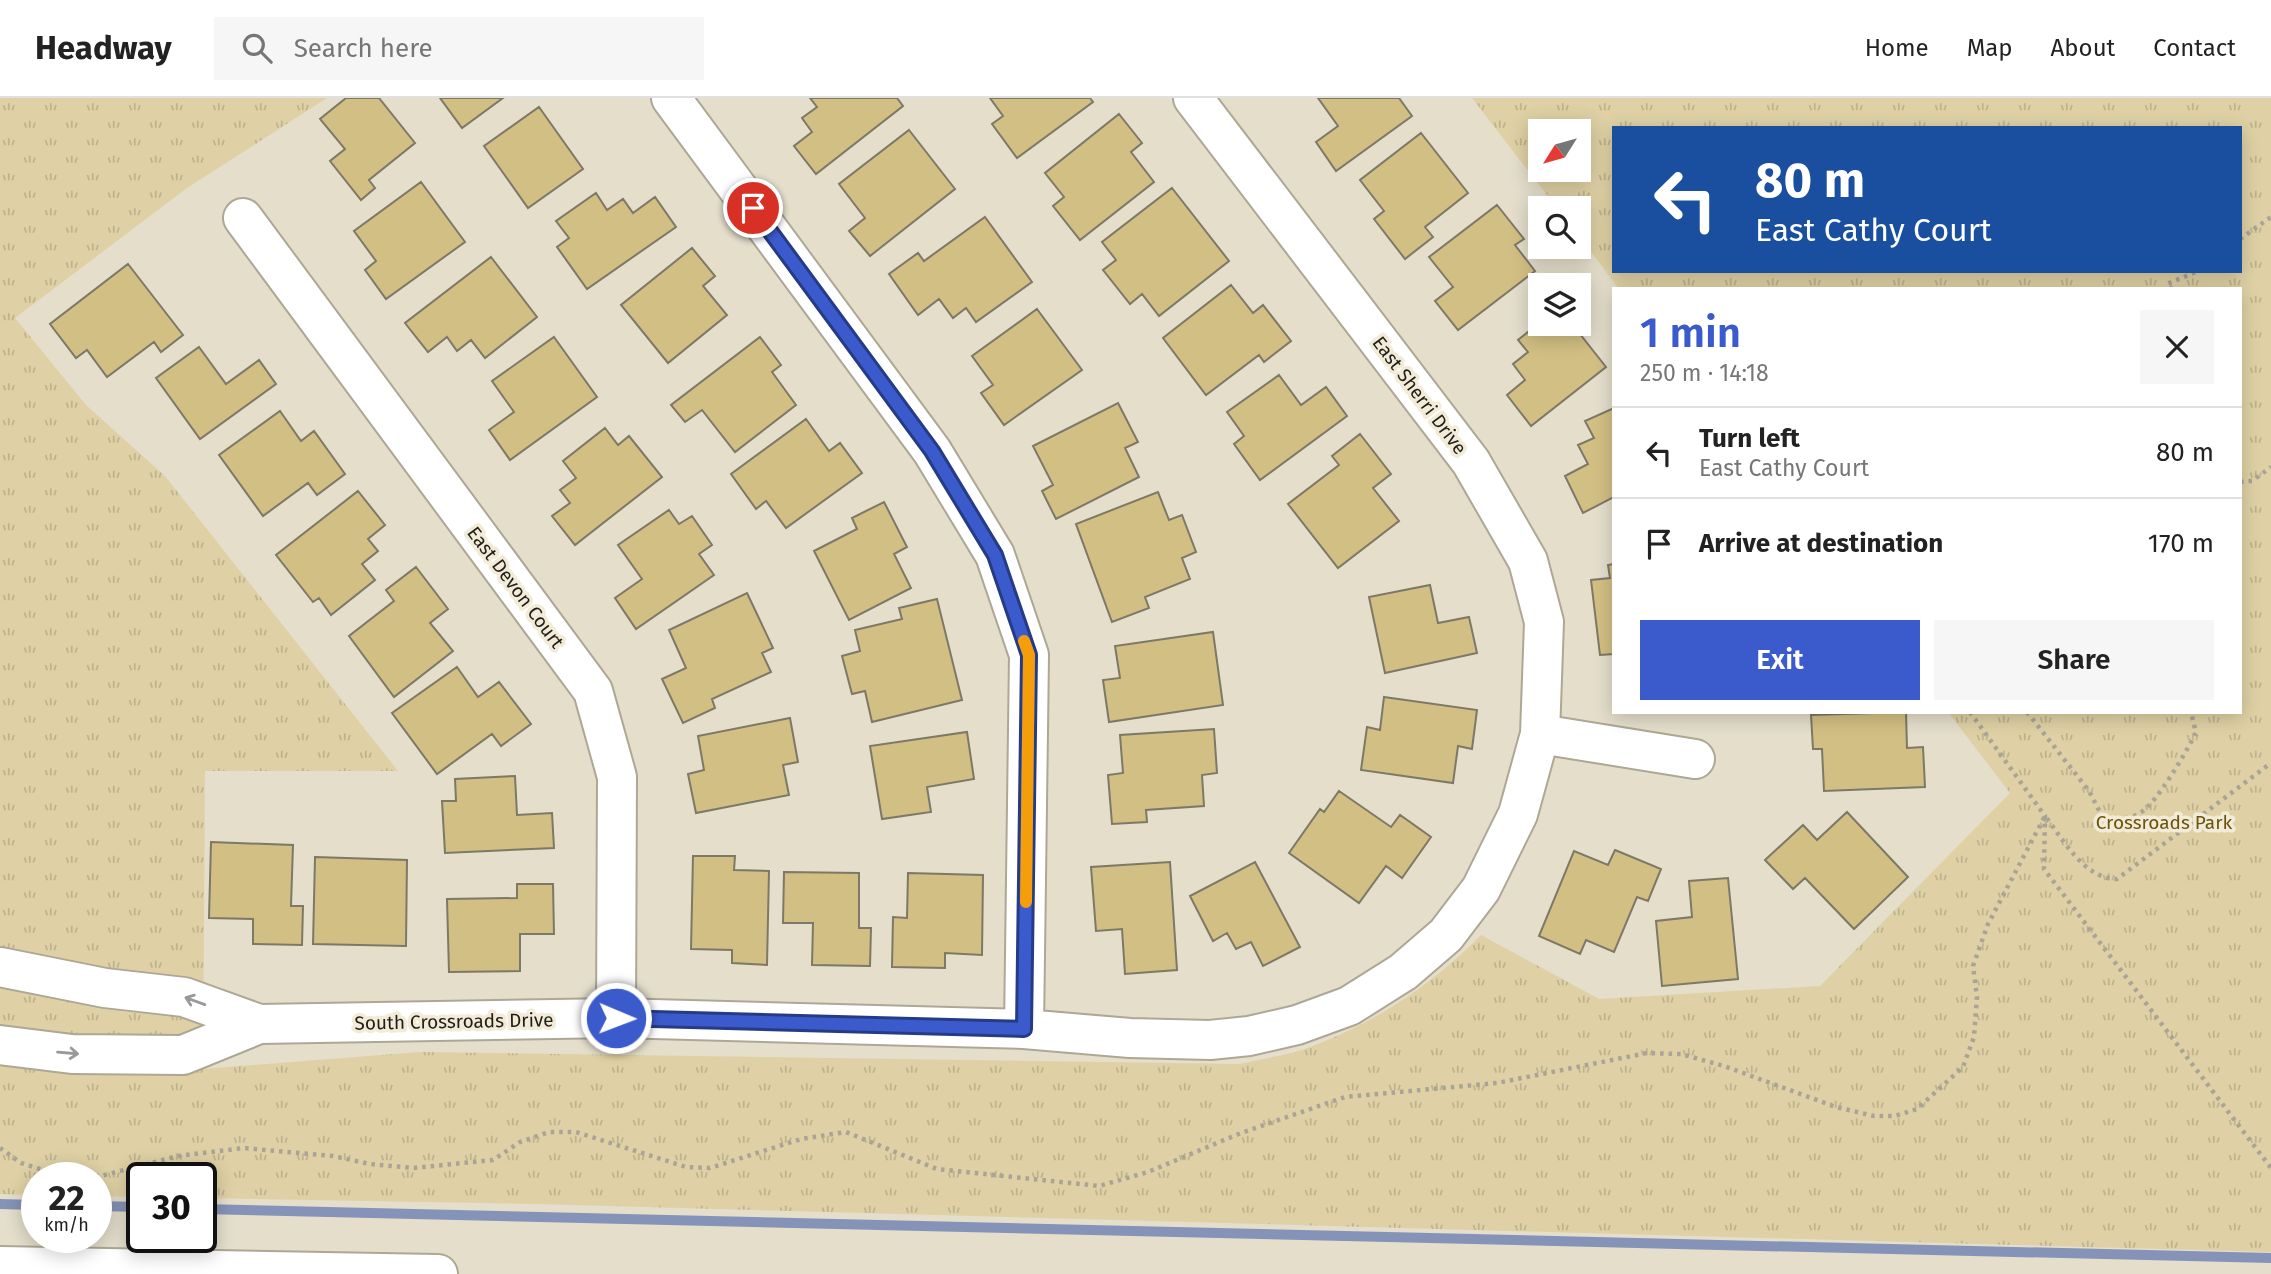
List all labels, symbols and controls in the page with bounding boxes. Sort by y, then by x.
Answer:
search box [214,17,704,80]
text: Headway [35,28,172,68]
icon: search [238,29,276,67]
text: Search here [294,33,433,64]
text: Home [1865,34,1929,62]
text: Map [1967,34,2013,62]
text: About [2051,34,2115,62]
text: Contact [2153,34,2236,62]
north arrow [1528,119,1591,182]
map controls [1528,119,1591,336]
text: 80 m [1755,151,1865,210]
icon: left [1640,154,1731,245]
pin [723,178,783,238]
icon: arrive [734,189,772,227]
button: search [1528,196,1591,259]
text: East Cathy Court [1755,211,1992,249]
button: layers [1528,273,1591,336]
text: 1 min [1640,308,1741,358]
button: close [2140,310,2214,384]
street label: East Sherri Drive [1368,332,1472,459]
text: 250 m · 14:18 [1640,359,1769,387]
text: Turn left [1699,423,1800,454]
icon: left [1640,434,1678,472]
text: 80 m [2156,437,2214,468]
text: East Cathy Court [1699,454,1869,482]
street label: East Devon Court [462,522,569,653]
icon: arrive [1640,525,1678,563]
text: Arrive at destination [1699,528,1943,559]
text: 170 m [2148,528,2214,559]
button: Exit [1640,620,1920,700]
button: Share [1934,620,2214,700]
park label: Crossroads Park [2096,811,2232,834]
position arrow [579,981,653,1055]
one-way arrow [184,993,206,1006]
street label: South Crossroads Drive [354,1008,554,1035]
one-way arrow [56,1047,79,1060]
speed limit sign: 30 [126,1162,217,1253]
text: 22 [48,1177,85,1219]
text: km/h [44,1214,89,1236]

